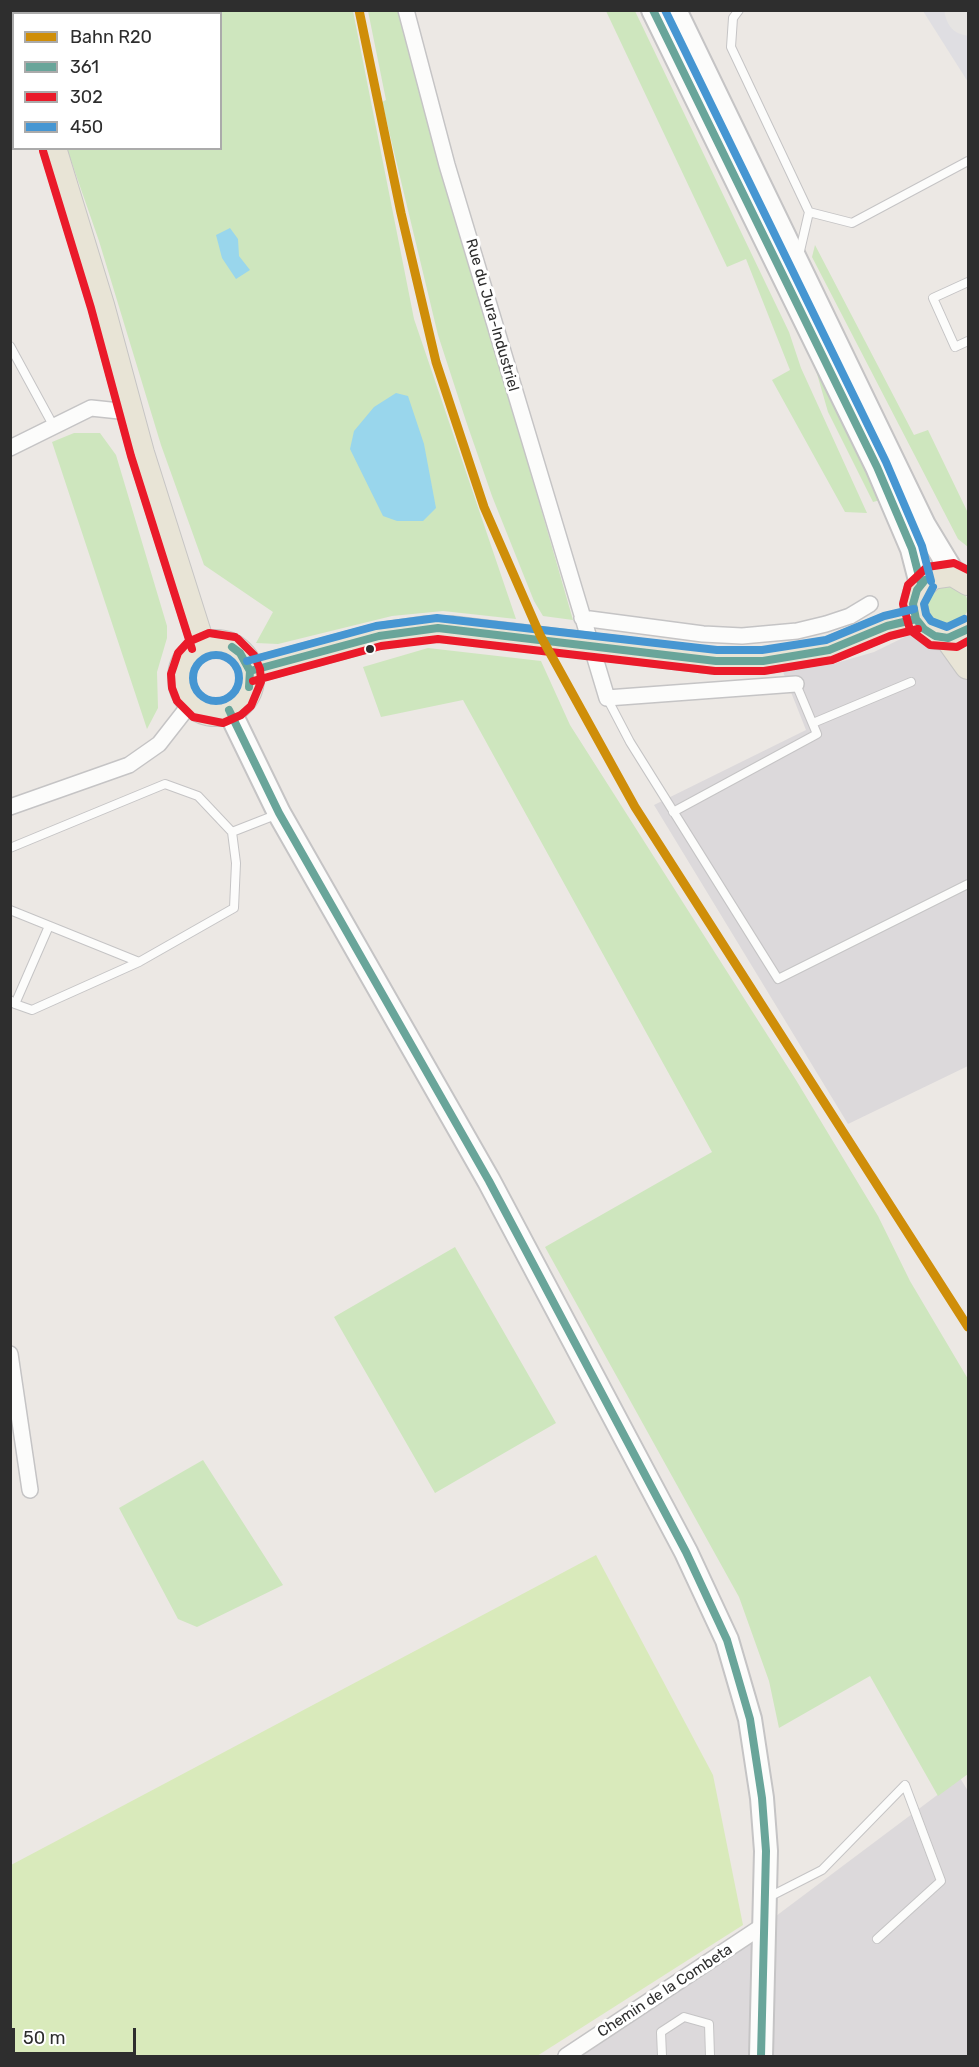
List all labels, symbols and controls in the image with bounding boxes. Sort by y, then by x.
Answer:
legend [12,12,222,150]
text: Bahn R20 [70,26,152,48]
text: 361 [70,56,99,78]
text: 302 [70,86,103,108]
text: 450 [70,116,103,138]
street label: Rue du Jura-Industriel [462,237,522,393]
unlabelled marker [364,643,376,655]
street label: Chemin de la Combeta [594,1941,736,2041]
scale bar [15,2016,140,2054]
text: 50 m [23,2027,66,2049]

